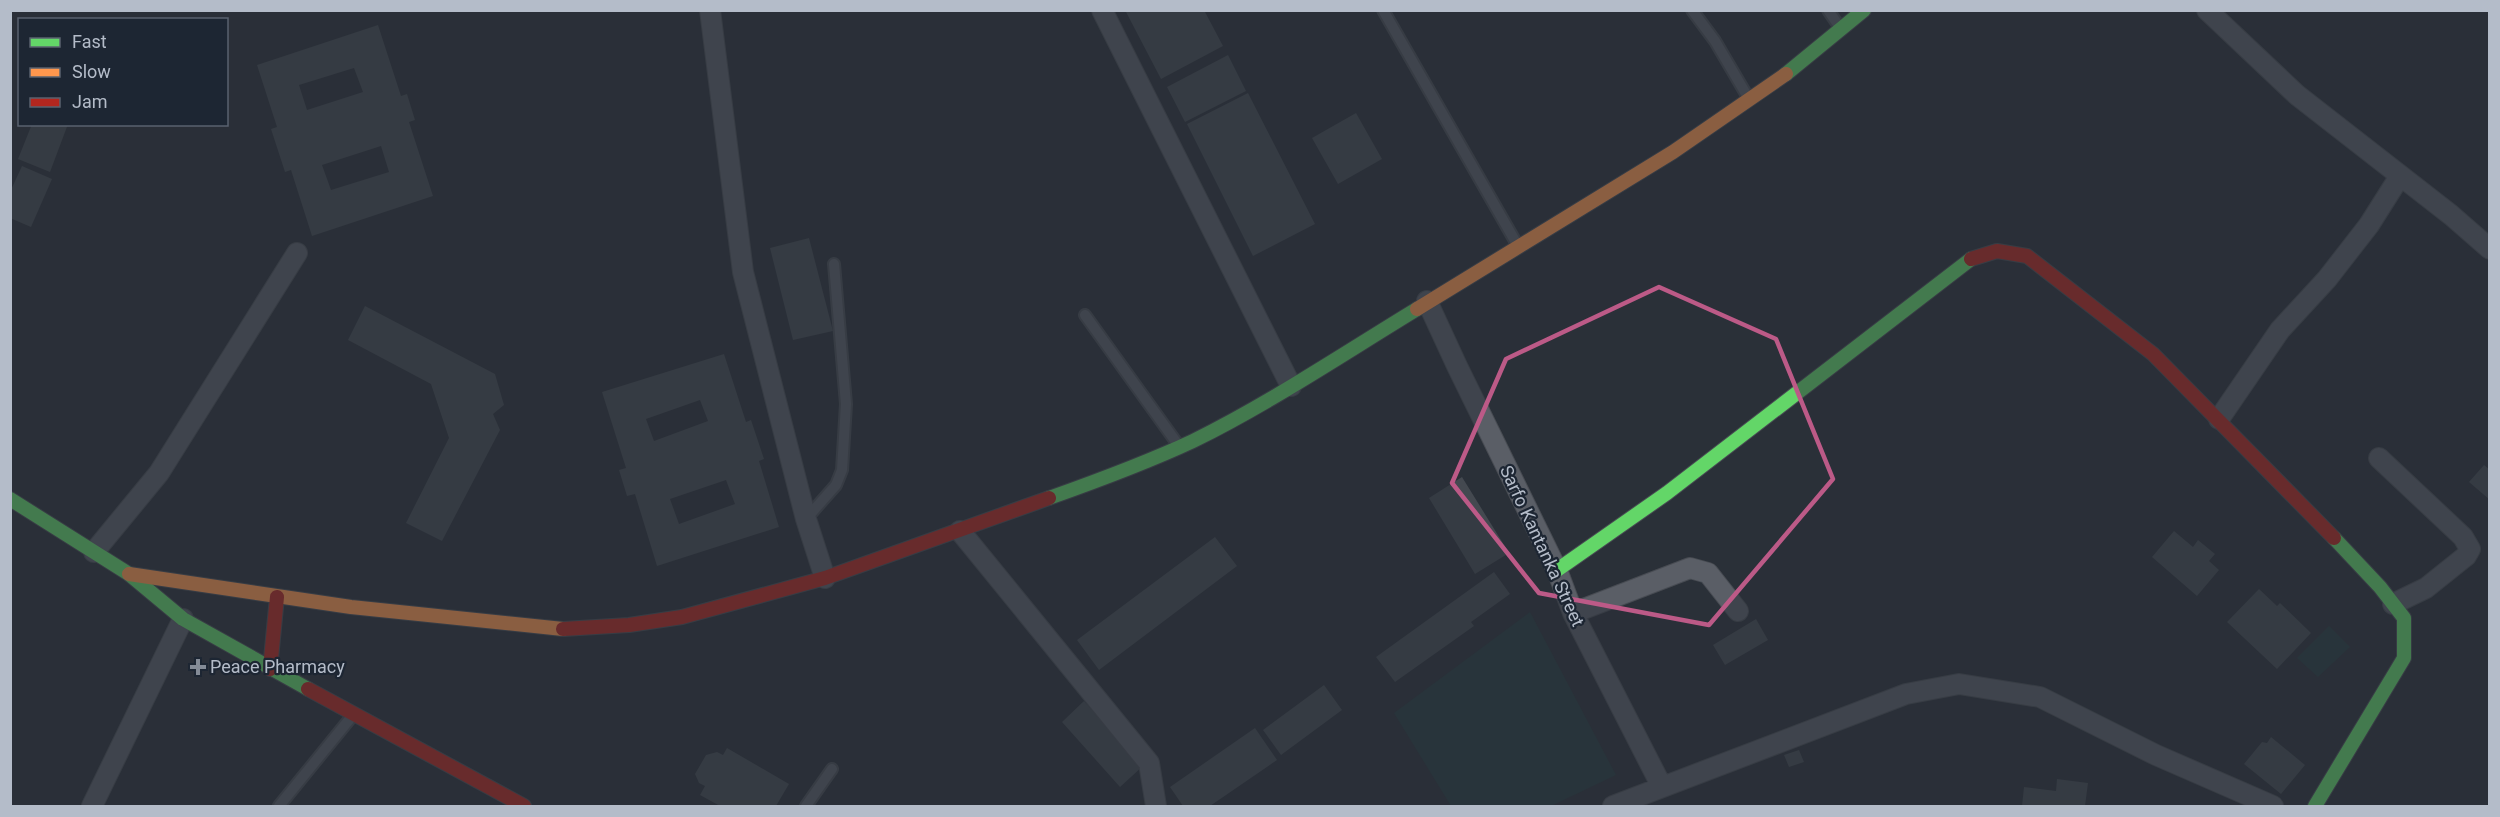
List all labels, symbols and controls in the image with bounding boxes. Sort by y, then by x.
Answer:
legend [18,18,228,126]
text: Fast [72,31,107,52]
text: Slow [72,61,111,82]
text: Jam [72,91,108,112]
street label: Sarfo Kantanka Street [1496,462,1589,630]
place label: Peace Pharmacy [210,656,345,677]
marker: Peace Pharmacy [191,660,205,674]

